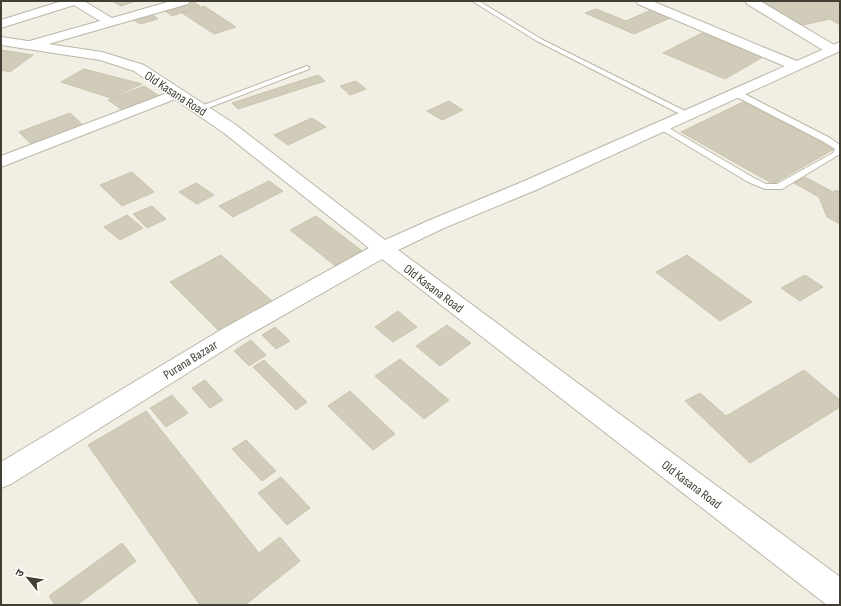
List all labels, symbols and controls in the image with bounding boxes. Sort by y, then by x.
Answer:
street label: Old Kasana Road [141,68,210,120]
street label: Old Kasana Road [400,261,467,317]
street label: Purana Bazaar [160,337,221,383]
street label: Old Kasana Road [658,457,725,513]
north arrow [8,558,48,598]
text: उ [13,567,27,579]

